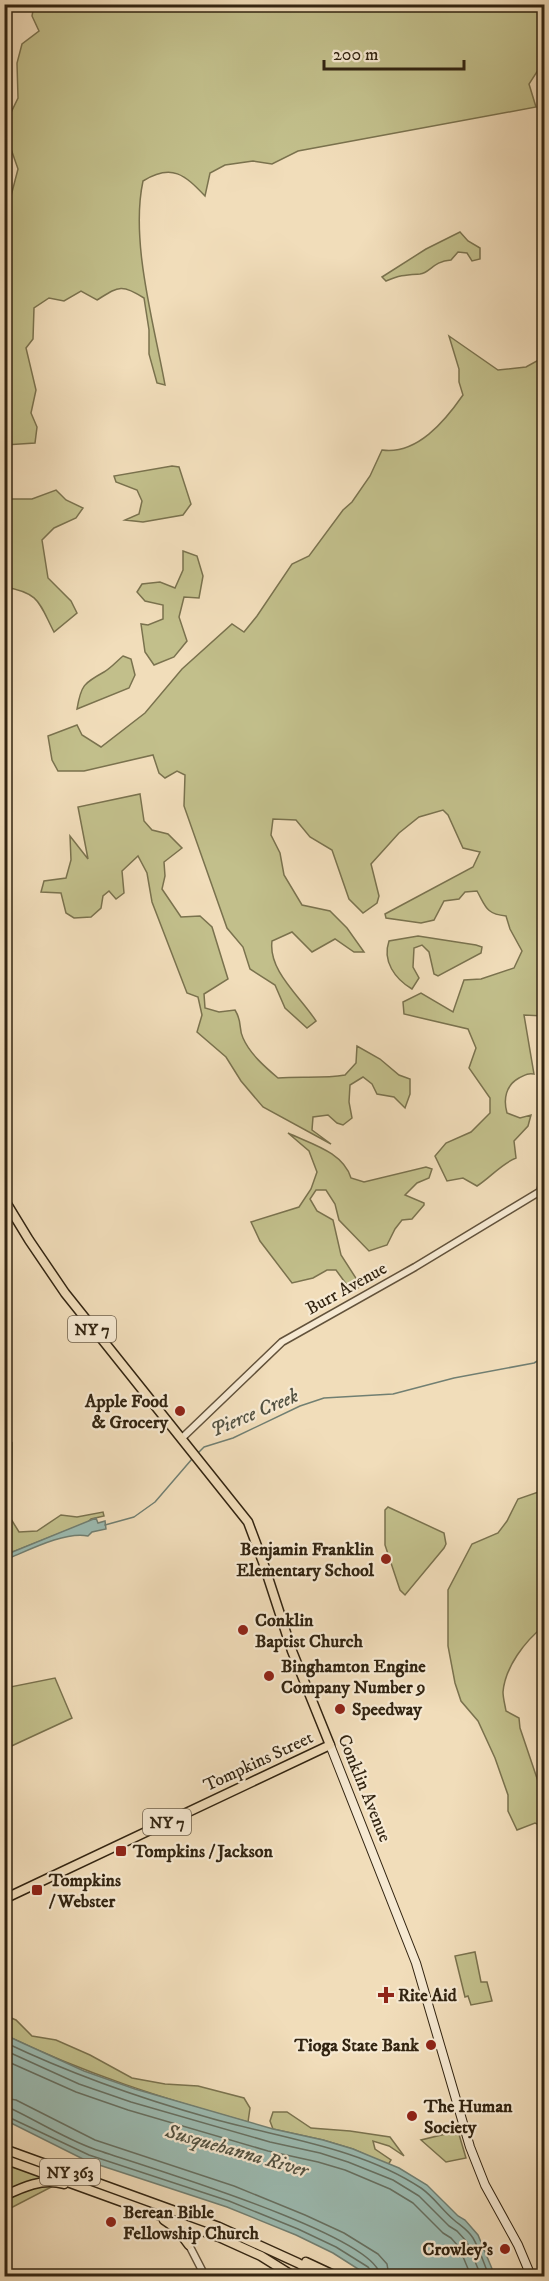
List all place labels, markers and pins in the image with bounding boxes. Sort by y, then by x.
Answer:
place label: Apple Food & Grocery [84,1391,169,1434]
marker: Apple Food & Grocery [173,1404,187,1418]
place label: Benjamin Franklin Elementary School [236,1539,375,1582]
marker: Benjamin Franklin Elementary School [379,1552,393,1566]
place label: Conklin Baptist Church [255,1610,363,1653]
marker: Conklin Baptist Church [236,1623,250,1637]
place label: Binghamton Engine Company Number 9 [281,1656,426,1699]
marker: Binghamton Engine Company Number 9 [262,1669,276,1683]
place label: Speedway [352,1699,422,1721]
marker: Speedway [333,1702,347,1716]
place label: Tompkins / Jackson [132,1841,273,1863]
marker: Tompkins / Jackson [114,1844,128,1858]
place label: Tompkins / Webster [48,1870,121,1913]
marker: Tompkins / Webster [30,1883,44,1897]
place label: Rite Aid [398,1985,458,2007]
marker: Rite Aid [379,1988,393,2002]
place label: Tioga State Bank [294,2035,420,2057]
marker: Tioga State Bank [424,2038,438,2052]
place label: The Human Society [423,2096,513,2139]
marker: The Human Society [405,2109,419,2123]
place label: Berean Bible Fellowship Church [123,2202,259,2245]
marker: Berean Bible Fellowship Church [104,2215,118,2229]
place label: Crowley's [423,2239,493,2261]
marker: Crowley's [498,2242,512,2256]

